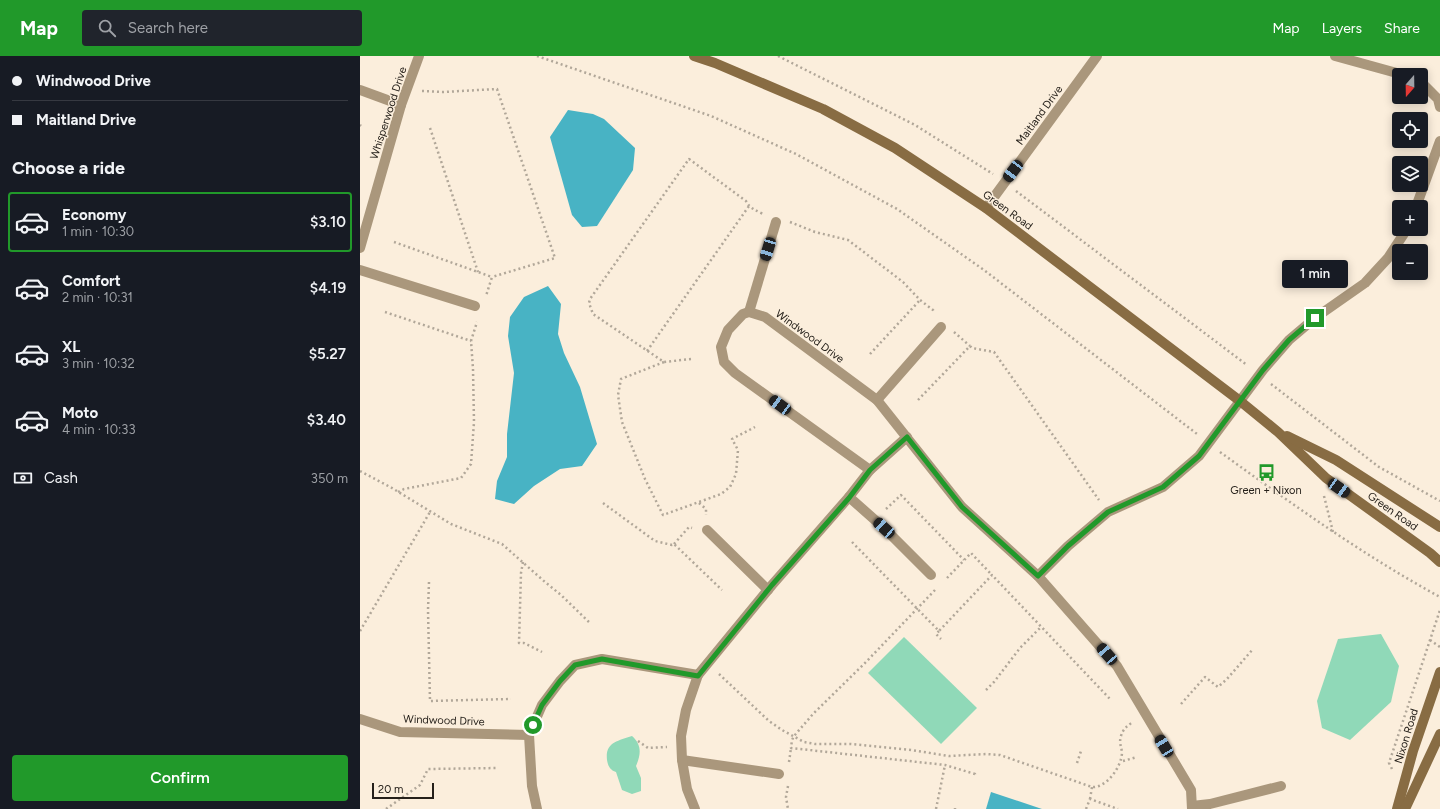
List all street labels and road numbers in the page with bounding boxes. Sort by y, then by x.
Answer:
street label: Whisperwood Drive [367,65,410,161]
street label: Maitland Drive [1013,83,1065,148]
street label: Green Road [980,188,1035,233]
street label: Windwood Drive [773,307,847,366]
street label: Green Road [1365,489,1420,533]
street label: Nixon Road [1392,707,1421,765]
street label: Windwood Drive [403,713,485,728]

